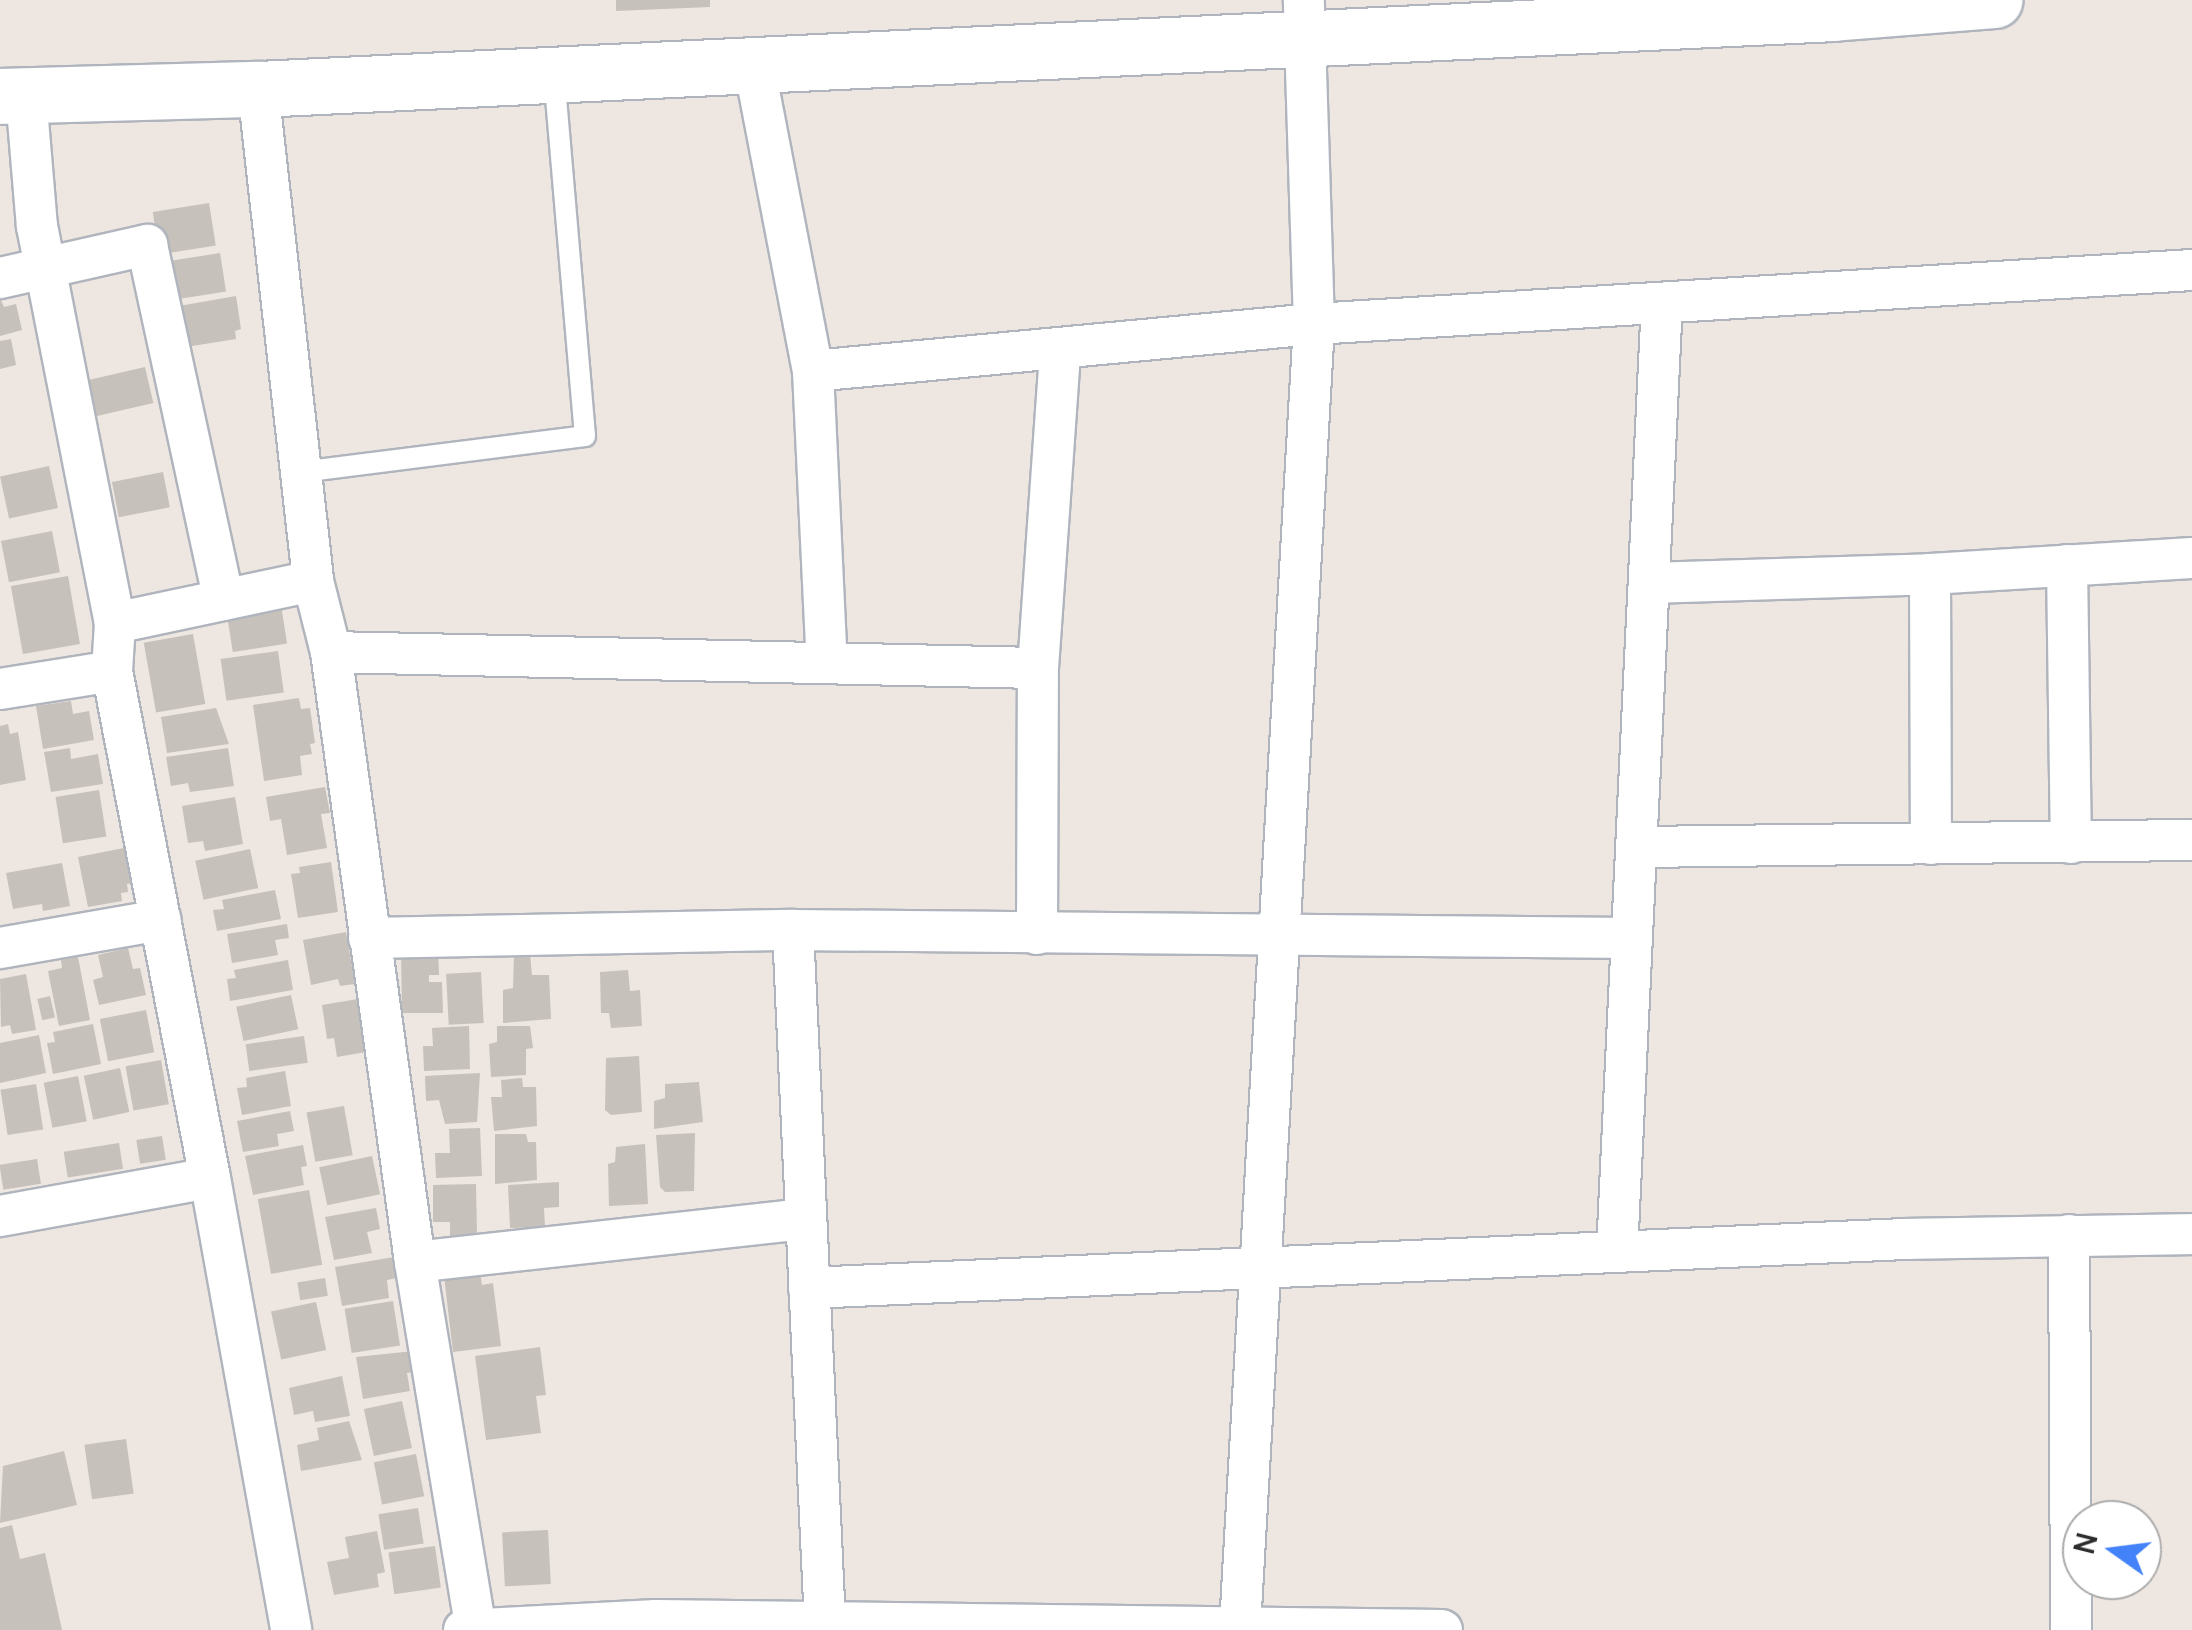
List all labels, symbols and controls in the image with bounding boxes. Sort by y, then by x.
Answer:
north arrow [2062,1500,2162,1600]
text: N [2064,1529,2106,1558]

